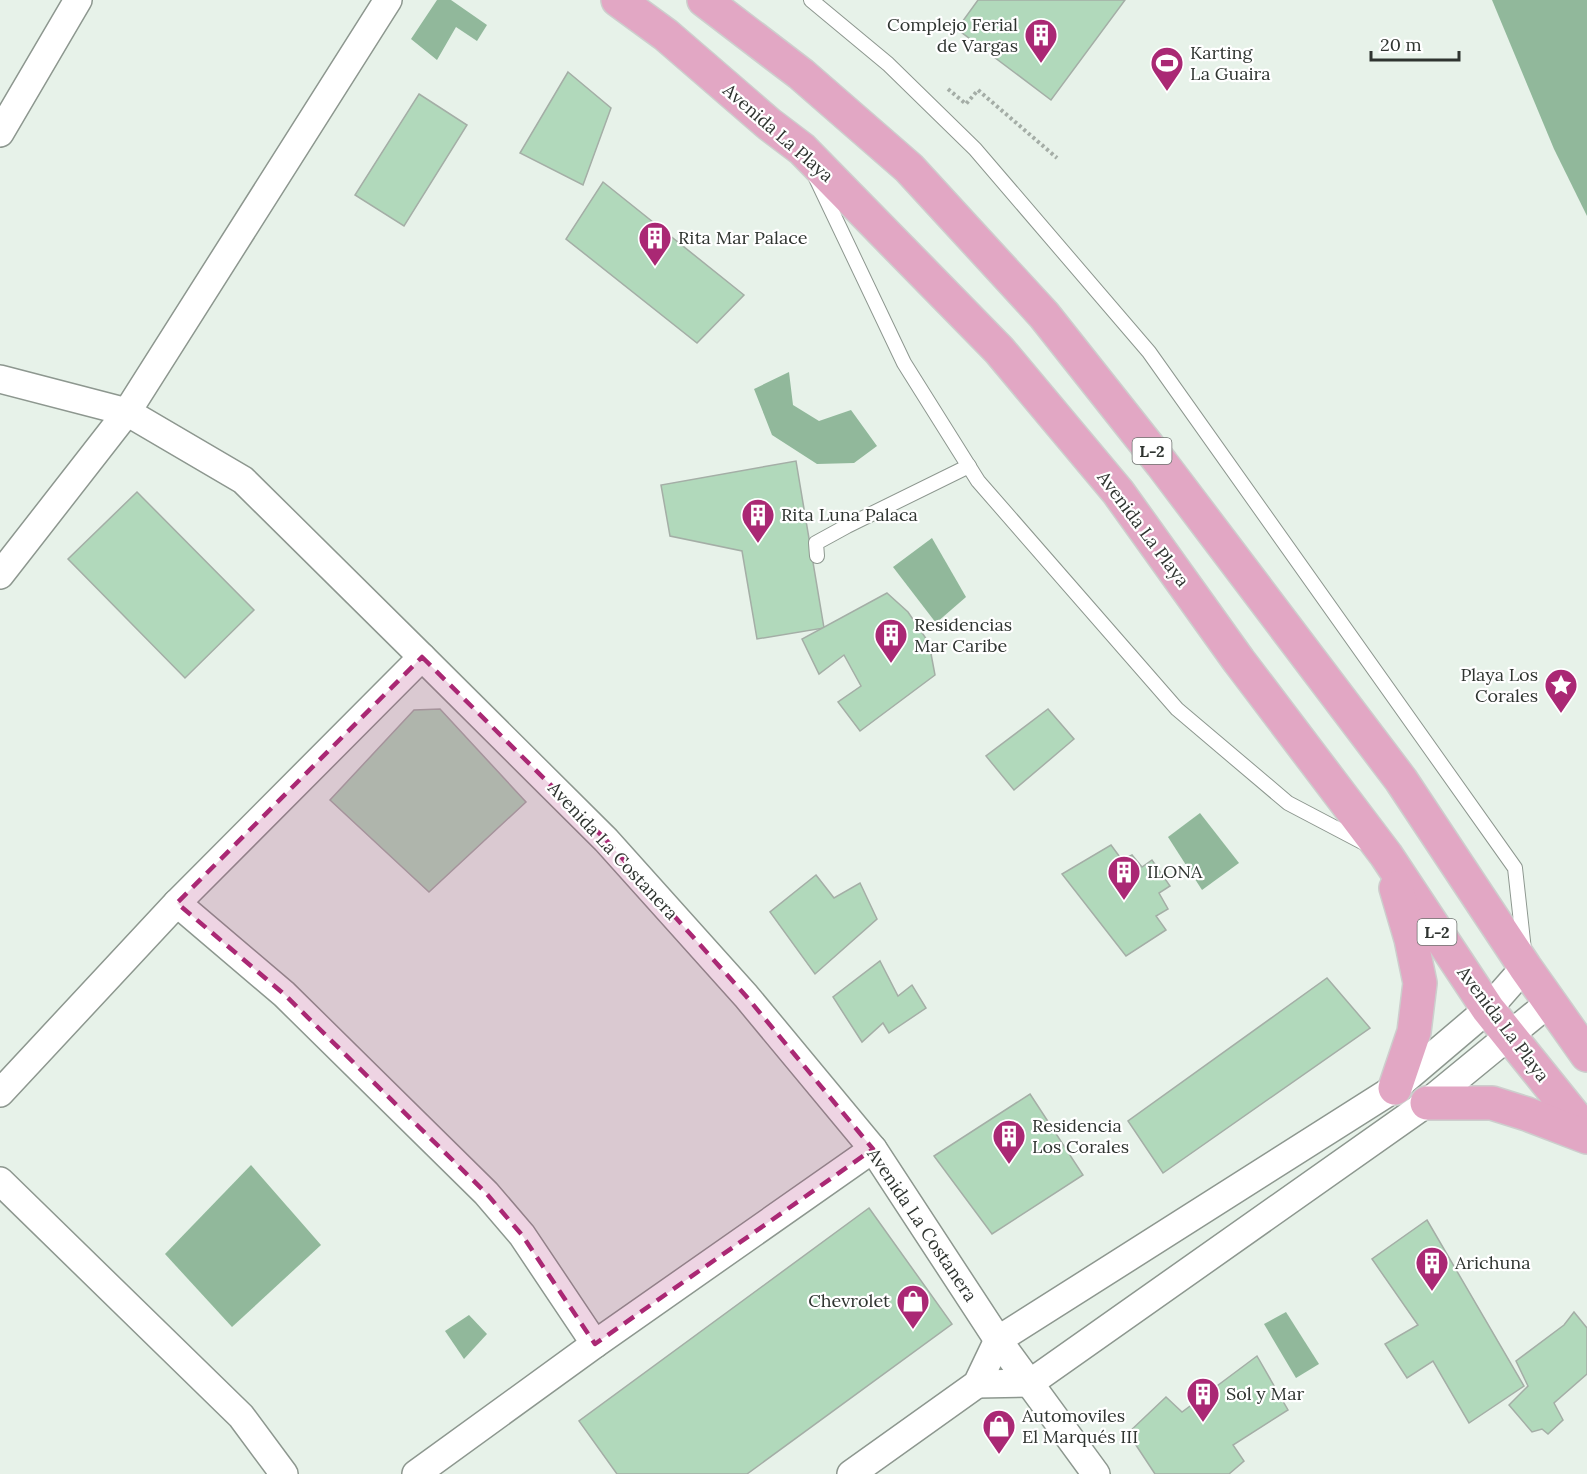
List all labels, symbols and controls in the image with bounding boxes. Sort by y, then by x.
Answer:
place label: Complejo Ferial de Vargas [887,13,1018,57]
building icon: Complejo Ferial de Vargas [1023,17,1059,64]
scale bar [1371,24,1460,62]
text: 20 m [1380,33,1422,56]
place label: Karting La Guaira [1190,41,1271,85]
sports icon: Karting La Guaira [1149,45,1185,92]
street label: Avenida La Playa [718,78,838,187]
building icon: Rita Mar Palace [637,220,673,267]
place label: Rita Mar Palace [678,226,808,249]
road number: L-2 [1132,438,1172,464]
street label: Avenida La Playa [1092,466,1194,591]
building icon: Rita Luna Palaca [740,497,776,544]
place label: Rita Luna Palaca [781,503,918,526]
place label: Residencias Mar Caribe [914,613,1012,657]
building icon: Residencias Mar Caribe [873,617,909,664]
place label: Playa Los Corales [1460,663,1538,707]
place icon: Playa Los Corales [1543,667,1579,714]
street label: Avenida La Costanera [543,776,683,925]
building icon: ILONA [1106,854,1142,901]
place label: ILONA [1147,860,1203,883]
road number: L-2 [1418,919,1456,945]
street label: Avenida La Playa [1452,961,1554,1086]
place label: Residencia Los Corales [1032,1114,1129,1158]
building icon: Residencia Los Corales [991,1118,1027,1165]
street label: Avenida La Costanera [862,1143,982,1306]
building icon: Arichuna [1414,1245,1450,1292]
place label: Arichuna [1454,1251,1530,1274]
shop icon: Chevrolet [895,1283,931,1330]
place label: Chevrolet [808,1289,890,1312]
building icon: Sol y Mar [1185,1376,1221,1423]
place label: Sol y Mar [1226,1382,1304,1405]
place label: Automoviles El Marqués III [1021,1404,1138,1448]
shop icon: Automoviles El Marqués III [981,1408,1017,1455]

